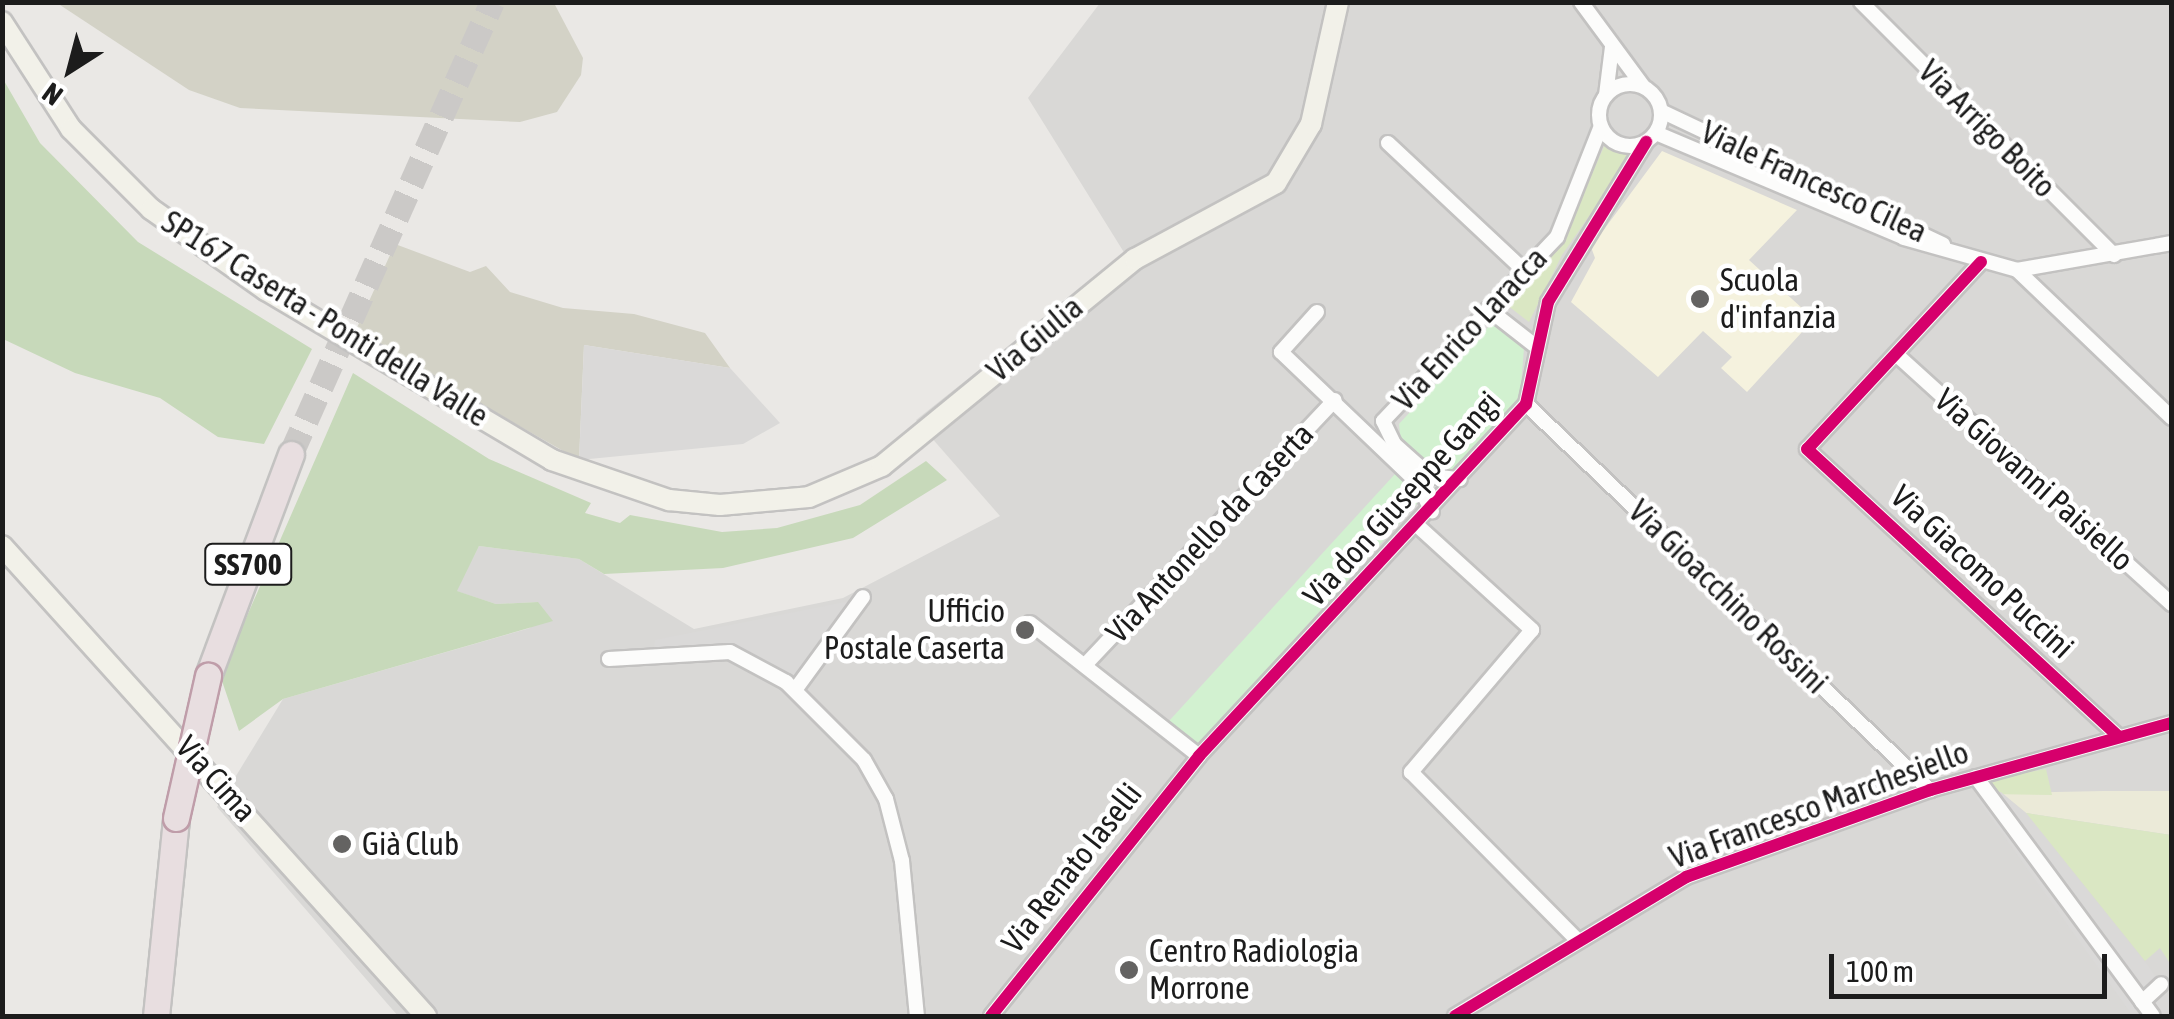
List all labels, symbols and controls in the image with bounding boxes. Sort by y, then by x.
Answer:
north arrow [20,20,120,120]
street label: Via Arrigo Boito [1910,52,2064,206]
text: N [36,76,68,112]
street label: Viale Francesco Cilea [1695,113,1933,251]
street label: SP167 Caserta - Ponti della Valle [155,203,495,435]
street label: Via Enrico Laracca [1385,239,1555,419]
place label: Scuola d'infanzia [1720,262,1836,337]
street label: Via Giulia [979,288,1091,390]
marker: Scuola d'infanzia [1689,288,1711,310]
street label: Via Giovanni Paisiello [1927,381,2141,579]
street label: Via don Giuseppe Gangi [1295,384,1509,614]
street label: Via Antonello da Caserta [1098,415,1322,651]
street label: Via Giacomo Puccini [1883,478,2081,666]
street label: Via Gioacchino Rossini [1620,492,1836,702]
road number: SS700 [203,539,293,589]
place label: Ufficio Postale Caserta [824,593,1005,668]
marker: Ufficio Postale Caserta [1014,619,1036,641]
street label: Via Cima [168,728,264,830]
street label: Via Francesco Marchesiello [1664,733,1974,877]
street label: Via Renato Iaselli [994,776,1150,960]
place label: Già Club [362,825,459,863]
marker: Già Club [331,833,353,855]
place label: Centro Radiologia Morrone [1149,933,1359,1008]
scale bar [1834,934,2112,996]
text: 100 m [1846,954,1914,988]
marker: Centro Radiologia Morrone [1118,959,1140,981]

